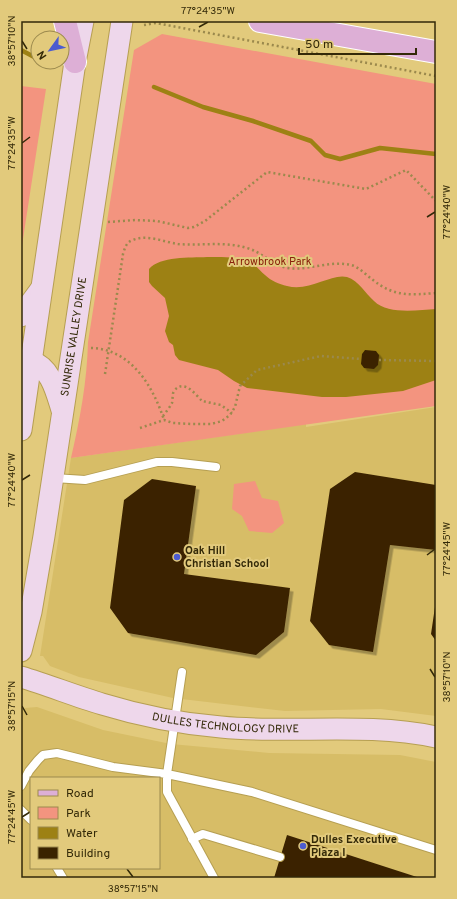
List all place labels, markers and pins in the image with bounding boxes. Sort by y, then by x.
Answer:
place label: Oak Hill Christian School [185,544,269,571]
marker: Oak Hill Christian School [172,552,182,562]
place label: Dulles Executive Plaza I [311,833,397,860]
marker: Dulles Executive Plaza I [298,841,308,851]

